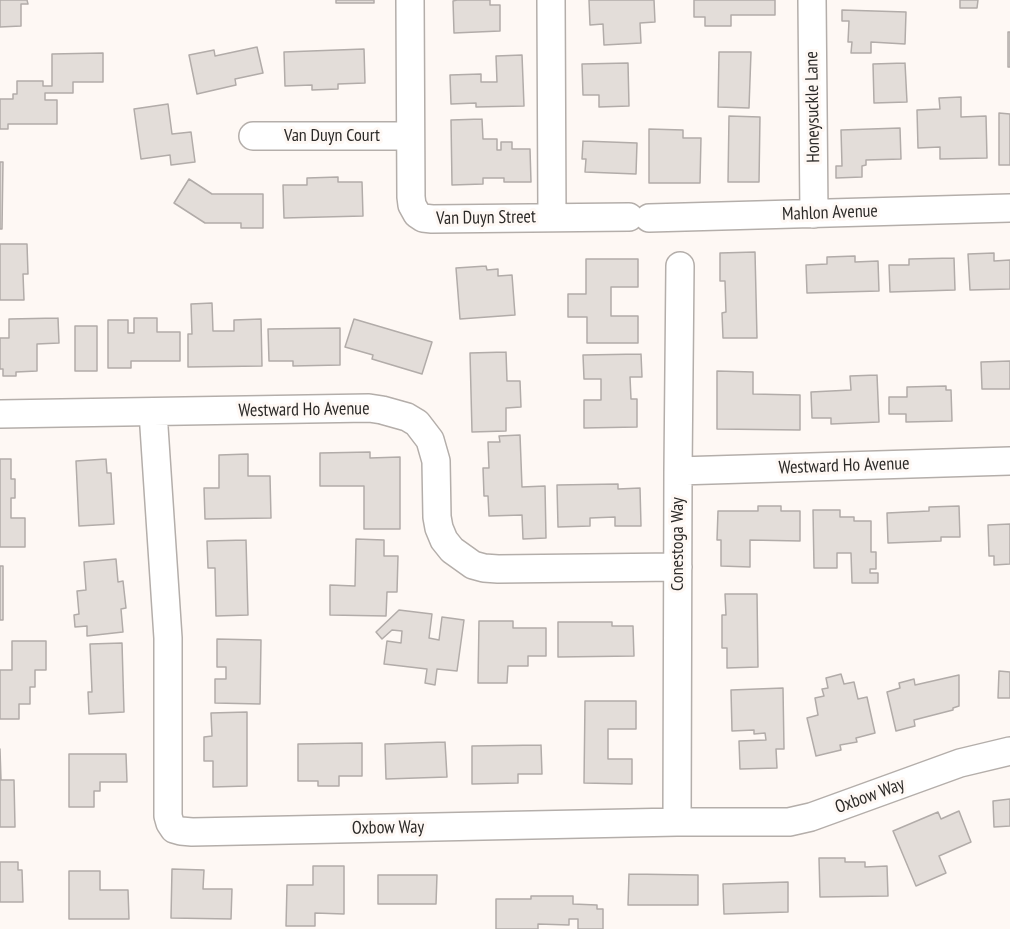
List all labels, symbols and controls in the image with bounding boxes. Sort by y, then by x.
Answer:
street label: Honeysuckle Lane [801,51,825,163]
street label: Van Duyn Court [284,125,380,147]
street label: Mahlon Avenue [782,201,878,225]
street label: Van Duyn Street [436,206,536,230]
street label: Westward Ho Avenue [238,398,370,422]
street label: Westward Ho Avenue [778,453,910,479]
street label: Conestoga Way [667,497,689,591]
street label: Oxbow Way [832,774,908,818]
street label: Oxbow Way [352,817,424,839]

